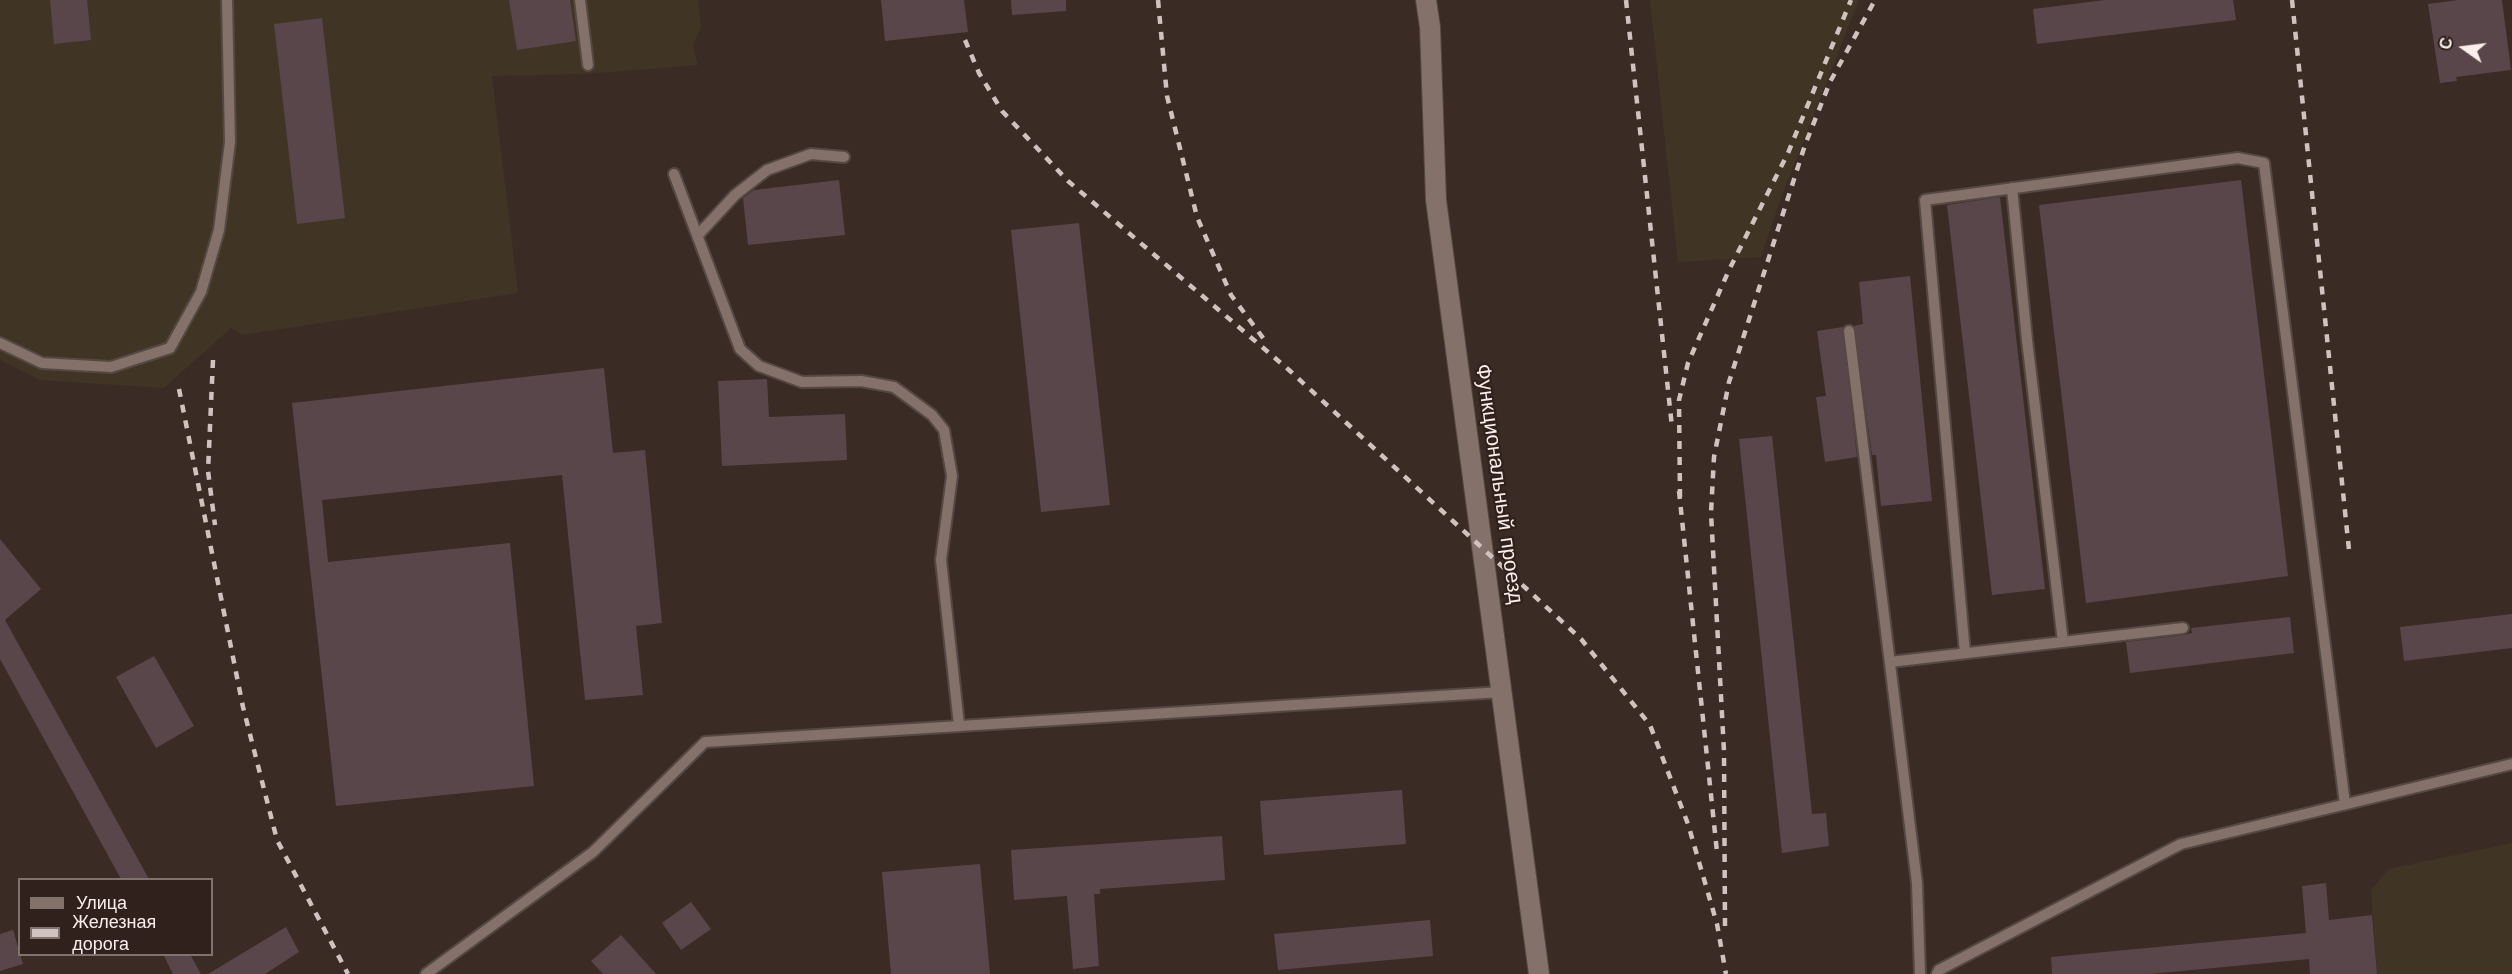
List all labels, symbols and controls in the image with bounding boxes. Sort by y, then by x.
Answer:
north arrow [2434,18,2494,78]
text: С [2435,36,2457,51]
street label: Функциональный проезд [1470,362,1528,606]
legend [18,878,213,956]
text: Улица [76,892,127,913]
text: Железная дорога [72,911,156,954]

